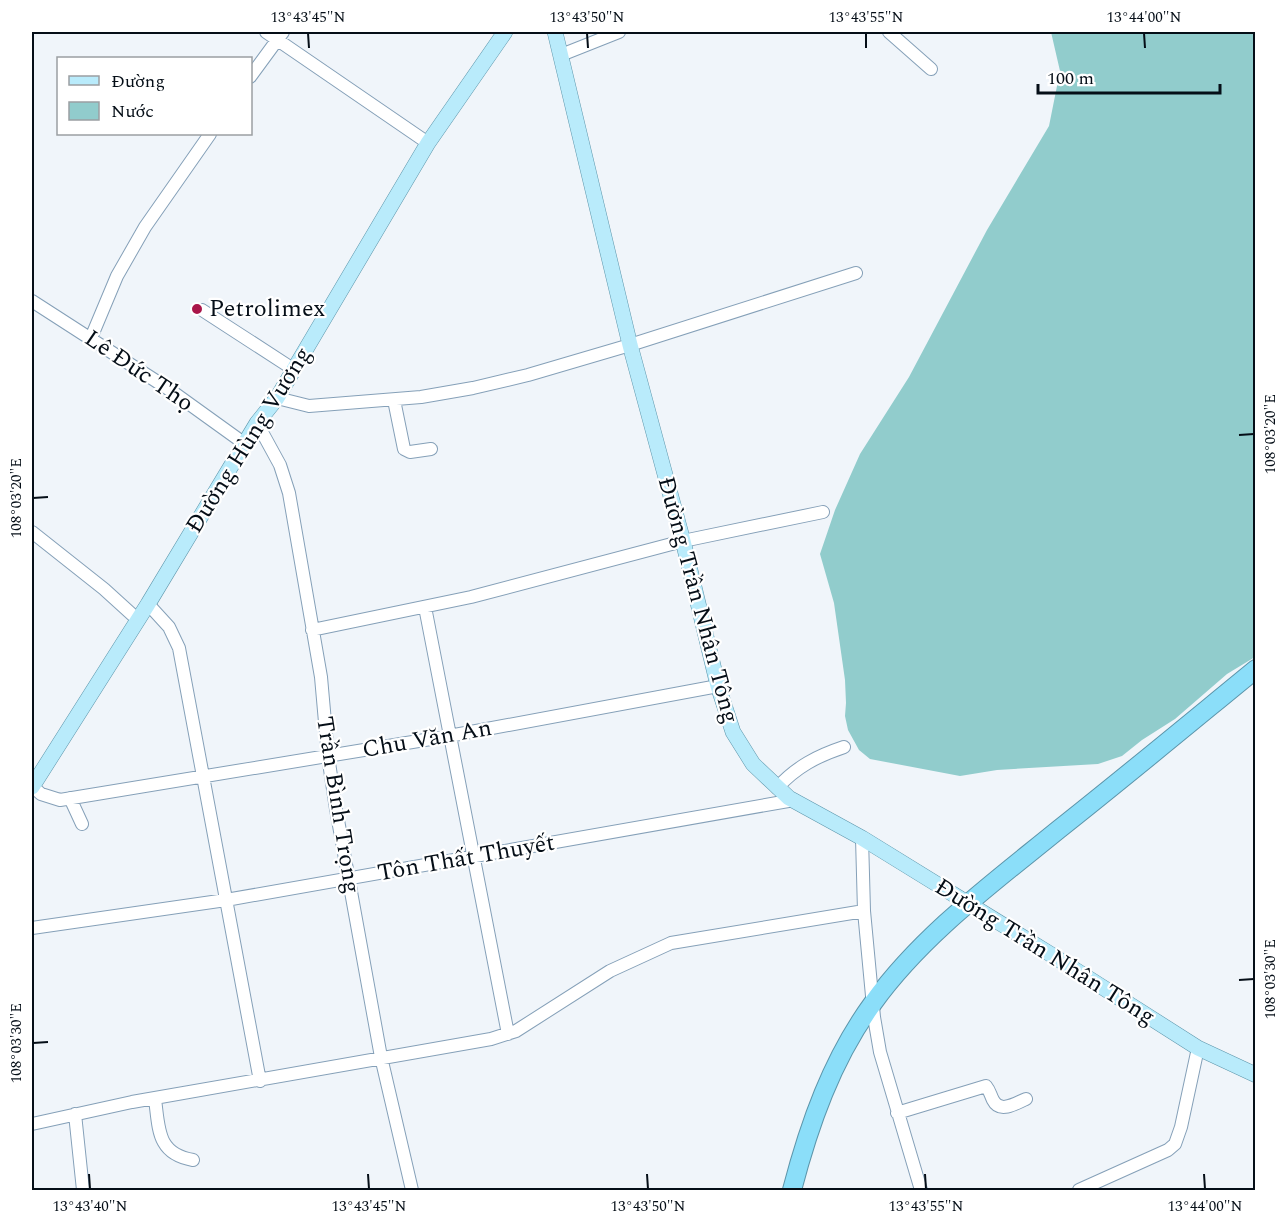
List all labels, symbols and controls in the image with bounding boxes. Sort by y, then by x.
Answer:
text: 13°43'45"N [271,6,346,29]
text: 13°43'50"N [550,6,625,29]
text: 13°43'55"N [829,6,904,29]
text: 13°44'00"N [1107,6,1182,29]
legend [57,57,252,135]
scale bar [1038,57,1220,95]
text: 100 m [1047,65,1094,92]
text: Đường [111,68,165,95]
text: Nước [111,98,154,125]
place label: Petrolimex [209,291,325,327]
marker: Petrolimex [190,302,204,316]
street label: Lê Đức Thọ [77,321,201,421]
street label: Đường Hùng Vương [177,340,321,540]
text: 108°03'20"E [1259,394,1282,474]
text: 108°03'20"E [5,458,28,538]
street label: Đường Trần Nhân Tông [648,472,748,728]
street label: Chu Văn An [359,710,495,768]
street label: Trần Bình Trọng [306,714,370,896]
street label: Tôn Thất Thuyết [375,825,557,891]
street label: Đường Trần Nhân Tông [928,869,1162,1035]
text: 108°03'30"E [1259,939,1282,1019]
text: 108°03'30"E [5,1003,28,1083]
text: 13°43'40"N [53,1195,128,1218]
text: 13°43'45"N [332,1195,407,1218]
text: 13°43'50"N [611,1195,686,1218]
text: 13°43'55"N [889,1195,964,1218]
text: 13°44'00"N [1168,1195,1243,1218]

